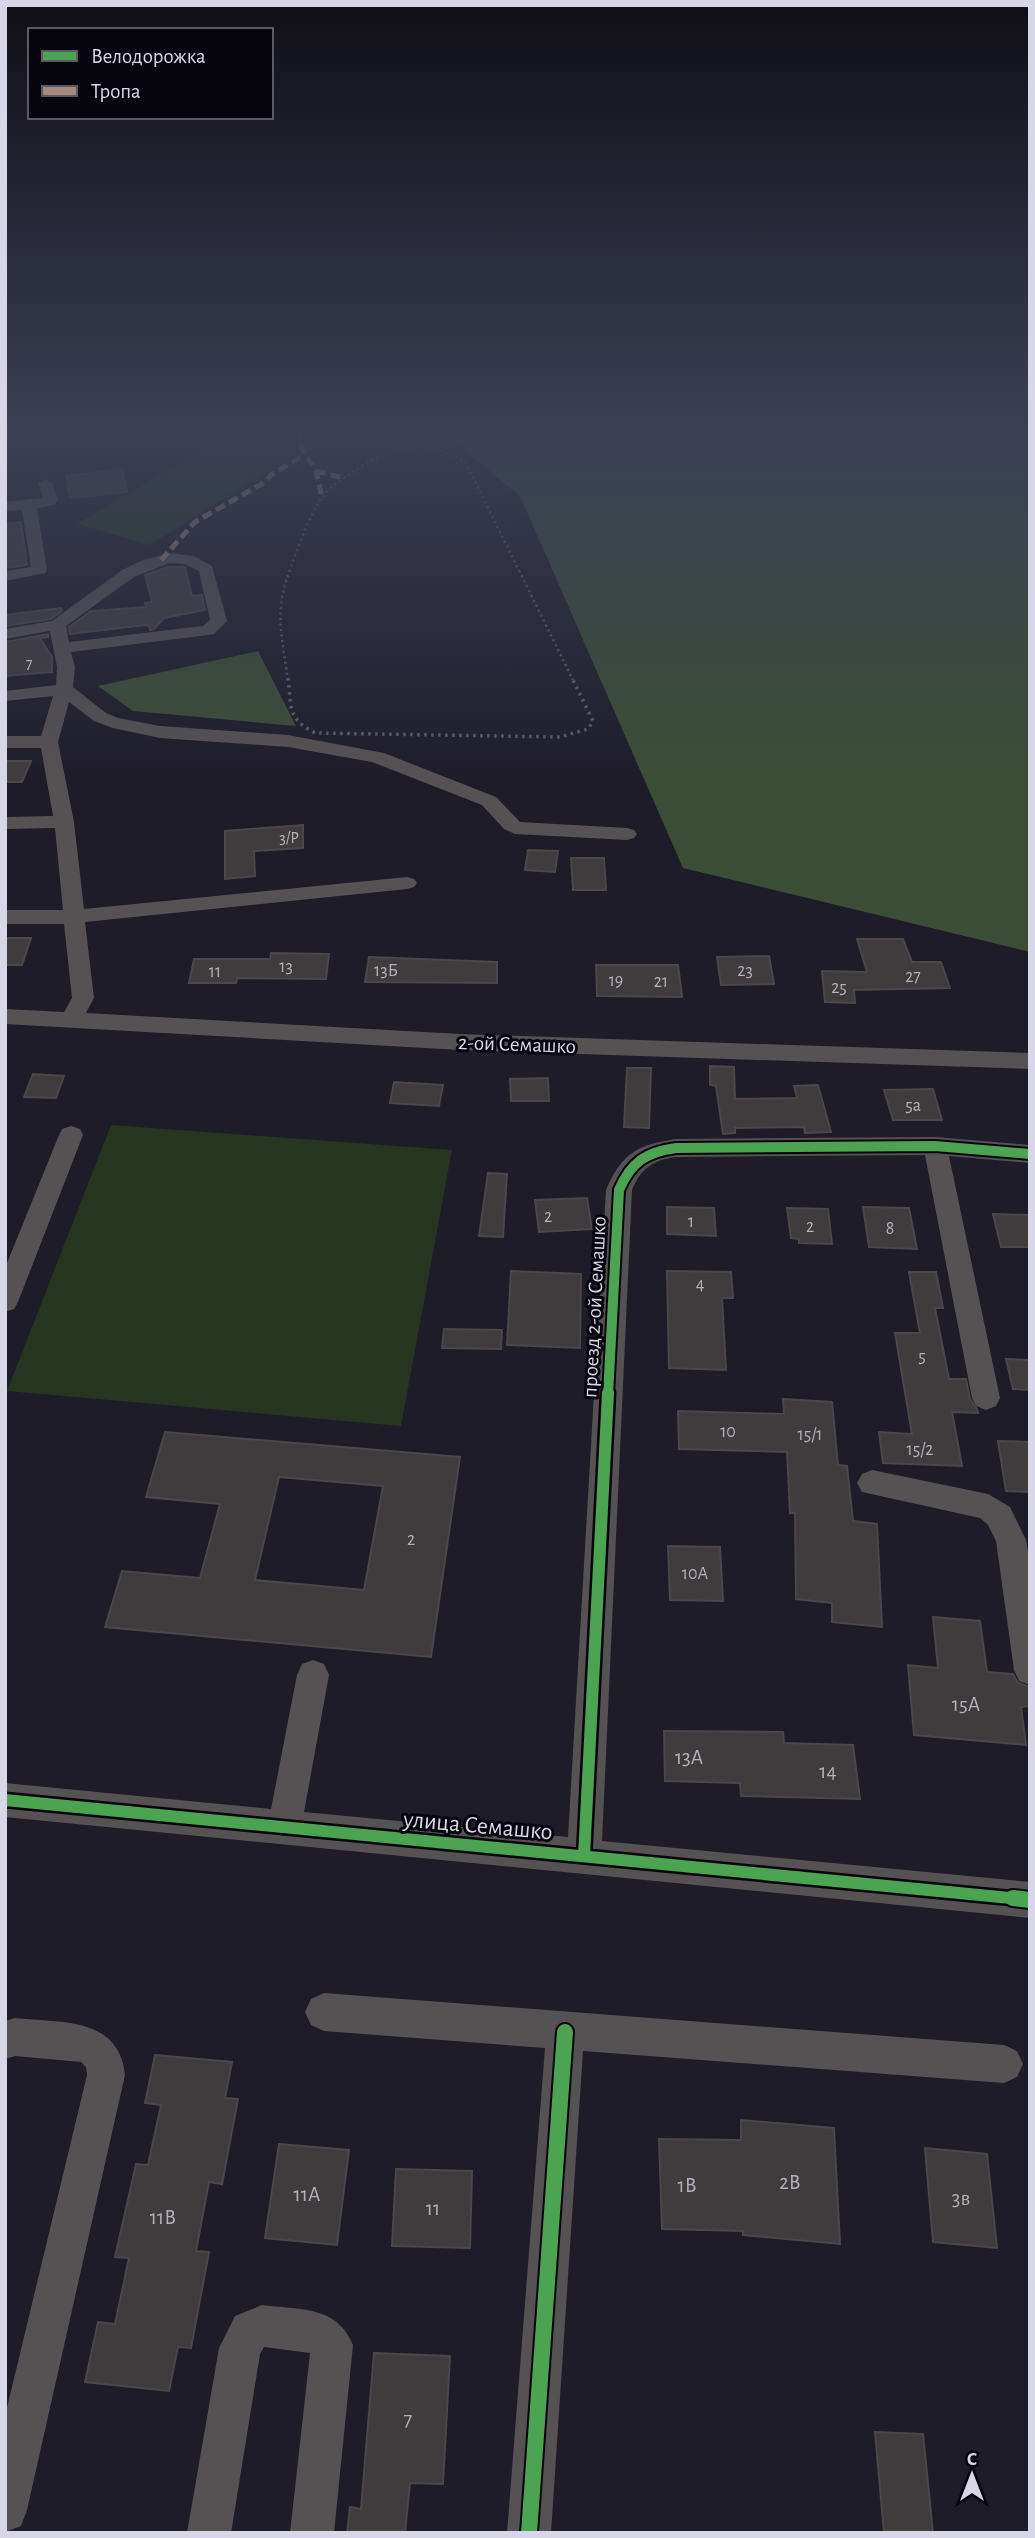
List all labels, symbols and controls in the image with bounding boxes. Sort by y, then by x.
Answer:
legend [28,28,273,119]
text: Велодорожка [91,46,206,67]
text: Тропа [91,81,141,102]
house number: 7 [26,656,33,672]
house number: 3/Р [279,830,299,846]
house number: 13 [279,958,293,976]
house number: 13Б [374,962,398,980]
house number: 23 [737,962,753,980]
house number: 11 [209,963,221,981]
house number: 27 [905,968,921,986]
house number: 19 [609,972,623,990]
house number: 21 [654,973,668,991]
house number: 25 [831,979,847,997]
street label: 2-ой Семашко [458,1032,576,1057]
house number: 5а [905,1097,921,1115]
house number: 2 [544,1208,552,1226]
house number: 1 [688,1213,694,1231]
street label: проезд 2-ой Семашко [579,1216,610,1398]
house number: 2 [806,1218,814,1236]
house number: 8 [886,1220,894,1238]
house number: 4 [696,1276,705,1294]
house number: 5 [918,1348,926,1366]
house number: 10 [720,1423,736,1441]
house number: 15/1 [797,1426,823,1444]
house number: 15/2 [906,1441,934,1459]
house number: 2 [407,1531,415,1549]
house number: 10А [682,1565,709,1583]
house number: 15А [952,1694,980,1715]
house number: 13А [675,1747,703,1768]
house number: 14 [819,1761,837,1782]
street label: улица Семашко [401,1807,554,1844]
house number: 2В [779,2172,801,2193]
house number: 1В [677,2175,697,2196]
house number: 11А [294,2184,320,2205]
house number: 3в [952,2188,970,2209]
house number: 11 [426,2198,440,2219]
house number: 11В [150,2207,176,2228]
house number: 7 [404,2409,413,2430]
north arrow [937,2440,1007,2510]
text: С [967,2450,977,2469]

